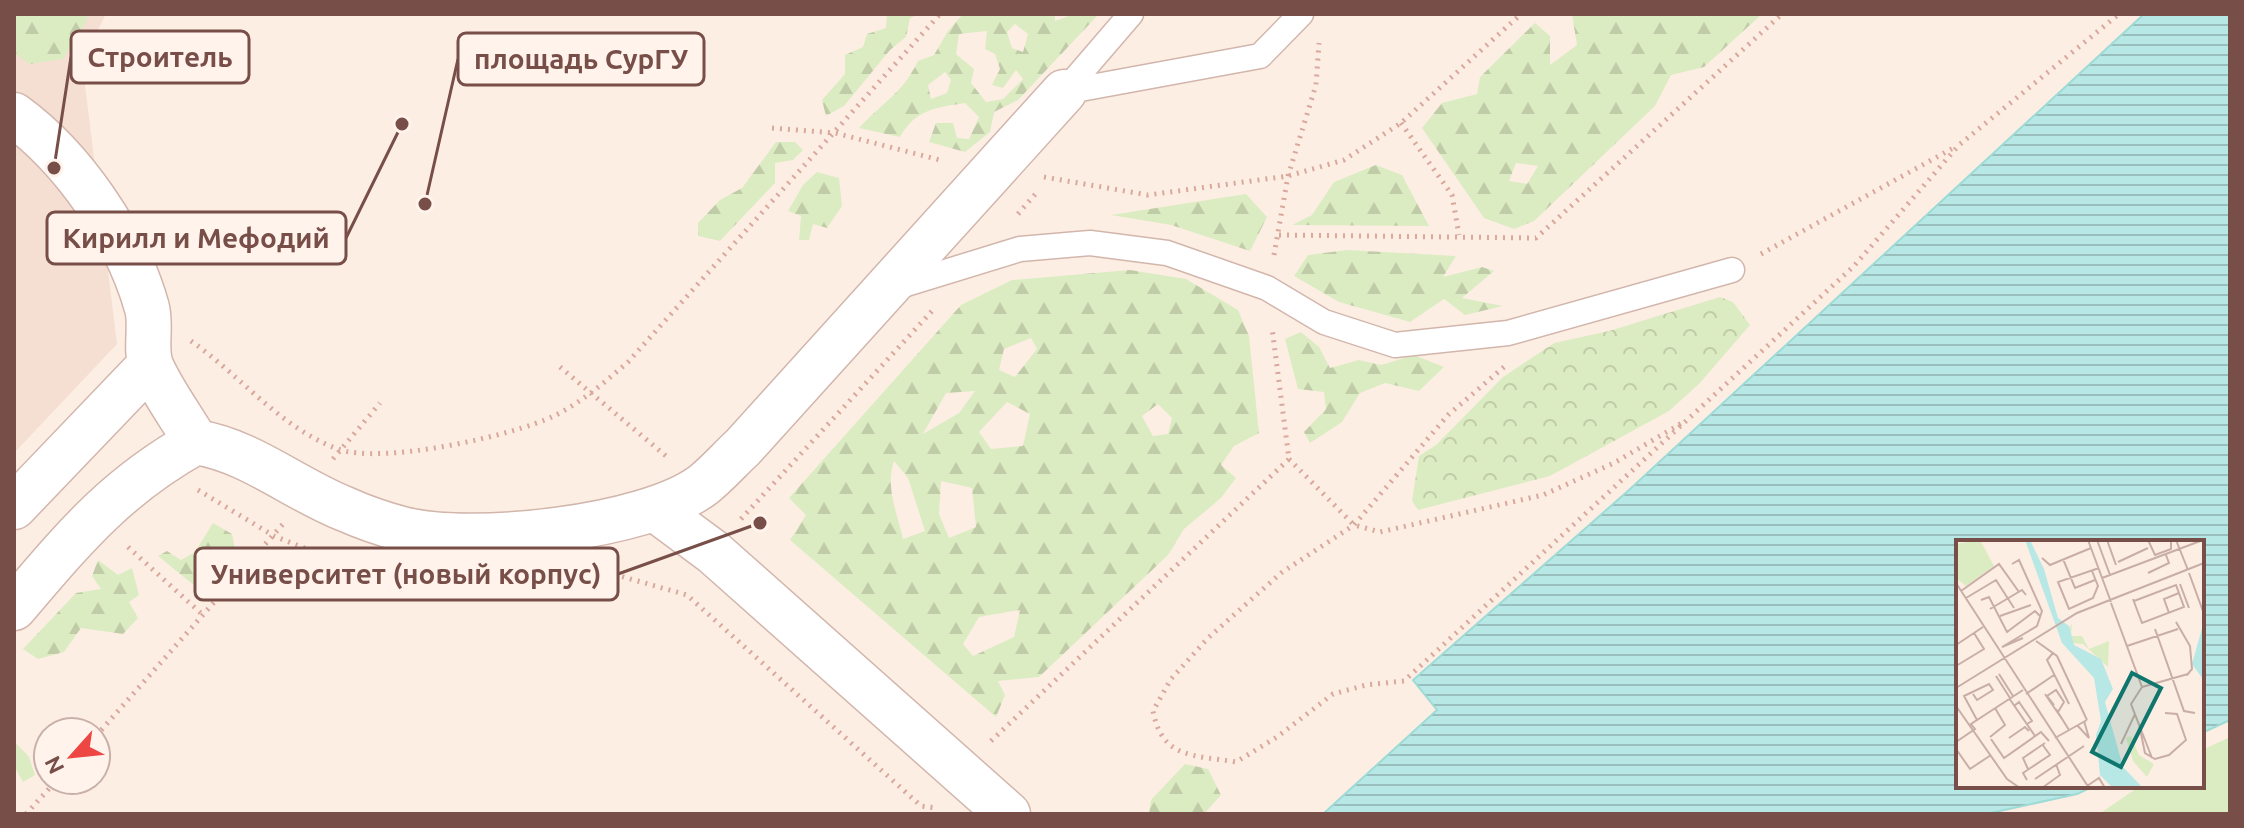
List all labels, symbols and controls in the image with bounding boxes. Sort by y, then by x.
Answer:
callout: Строитель [71,31,249,83]
callout: площадь СурГУ [458,33,704,85]
text: Строитель [87,41,233,72]
text: площадь СурГУ [474,43,688,74]
callout: Кирилл и Мефодий [47,212,346,264]
text: Кирилл и Мефодий [62,222,330,253]
inset map [1956,540,2204,788]
callout: Университет (новый корпус) [195,548,618,600]
text: Университет (новый корпус) [210,558,602,590]
north arrow [32,716,112,796]
text: N [39,752,69,778]

